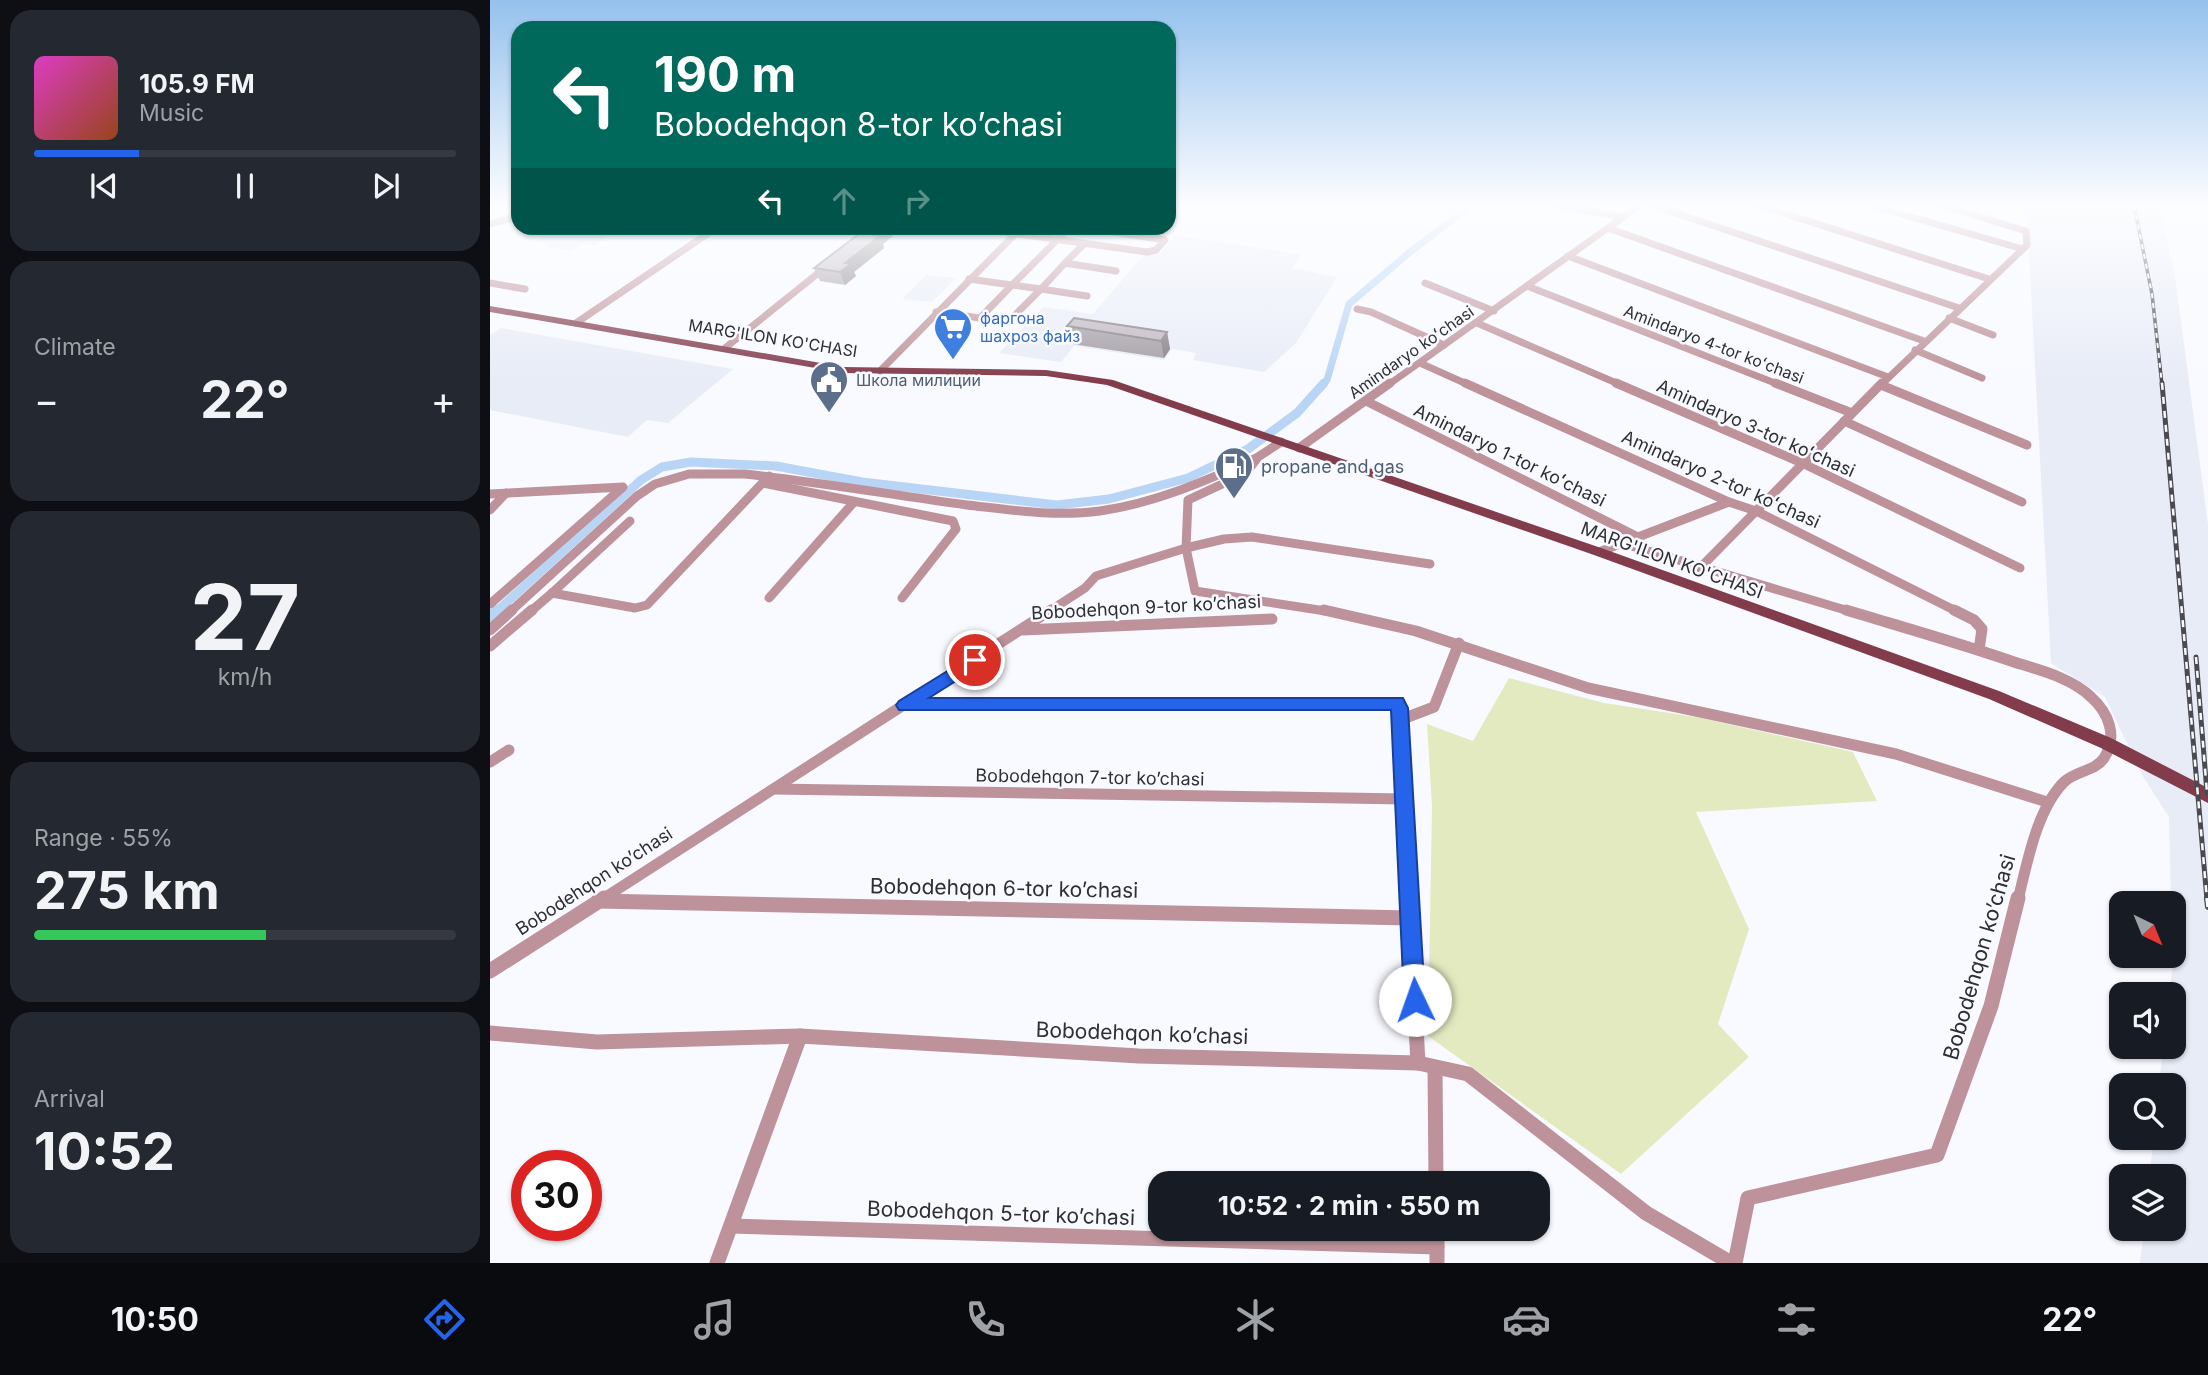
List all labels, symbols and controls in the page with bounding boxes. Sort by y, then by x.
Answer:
text: 190 m [654,45,796,104]
icon: left [539,49,630,140]
text: 105.9 FM [139,68,255,99]
text: Music [139,99,204,127]
text: Bobodehqon 8-tor koʼchasi [654,105,1063,144]
icon: previous [85,167,123,205]
icon: pause [226,167,264,205]
icon: next [367,167,405,205]
icon: left [752,182,790,220]
icon: ahead [825,182,863,220]
icon: right [898,182,936,220]
street label: Amindaryo 4-tor koʻchasi [1621,300,1807,388]
street label: Amindaryo koʻchasi [1344,301,1478,403]
supermarket icon: фаргона шахроз файз [932,306,974,361]
place label: фаргона шахроз файз [980,308,1080,346]
street label: MARG'ILON KO'CHASI [687,315,859,361]
text: Climate [34,333,116,361]
public building icon: Школа милиции [808,359,850,414]
text: 22° [200,368,290,431]
place label: Школа милиции [856,370,981,390]
street label: Amindaryo 3-tor koʻchasi [1654,375,1858,481]
text: − [34,377,59,423]
text: + [431,377,456,423]
street label: Amindaryo 1-tor koʻchasi [1411,399,1609,511]
street label: Amindaryo 2-tor koʻchasi [1619,426,1823,532]
fuel station icon: propane and gas [1213,445,1255,500]
place label: propane and gas [1261,456,1404,477]
street label: MARG'ILON KO'CHASI [1578,517,1766,603]
text: 27 [190,562,300,672]
street label: Bobodehqon 9-tor koʼchasi [1031,590,1261,624]
pin [945,630,1005,690]
icon: arrive [956,641,994,679]
text: km/h [218,663,272,691]
street label: Bobodehqon 7-tor koʼchasi [975,765,1205,789]
street label: Bobodehqon koʼchasi [512,823,676,939]
text: Range · 55% [34,824,173,852]
street label: Bobodehqon koʼchasi [1938,851,2020,1063]
text: 275 km [34,859,220,922]
street label: Bobodehqon 6-tor koʼchasi [870,873,1138,903]
north arrow [2109,891,2186,968]
map controls [2109,891,2186,1241]
position arrow [1378,963,1452,1037]
button: sound [2109,982,2186,1059]
street label: Bobodehqon koʼchasi [1035,1017,1249,1049]
button: search [2109,1073,2186,1150]
text: Arrival [34,1085,105,1113]
text: 10:52 [34,1120,175,1183]
speed limit sign: 30 [511,1150,602,1241]
button: layers [2109,1164,2186,1241]
text: 10:52 · 2 min · 550 m [1218,1190,1480,1221]
street label: Bobodehqon 5-tor koʼchasi [867,1196,1135,1230]
icon: directions [420,1295,469,1344]
icon: music [690,1295,739,1344]
icon: phone [961,1295,1010,1344]
icon: climate [1231,1295,1280,1344]
icon: car [1502,1295,1551,1344]
icon: filters [1772,1295,1821,1344]
text: 10:50 [111,1300,199,1339]
text: 22° [2042,1300,2097,1339]

